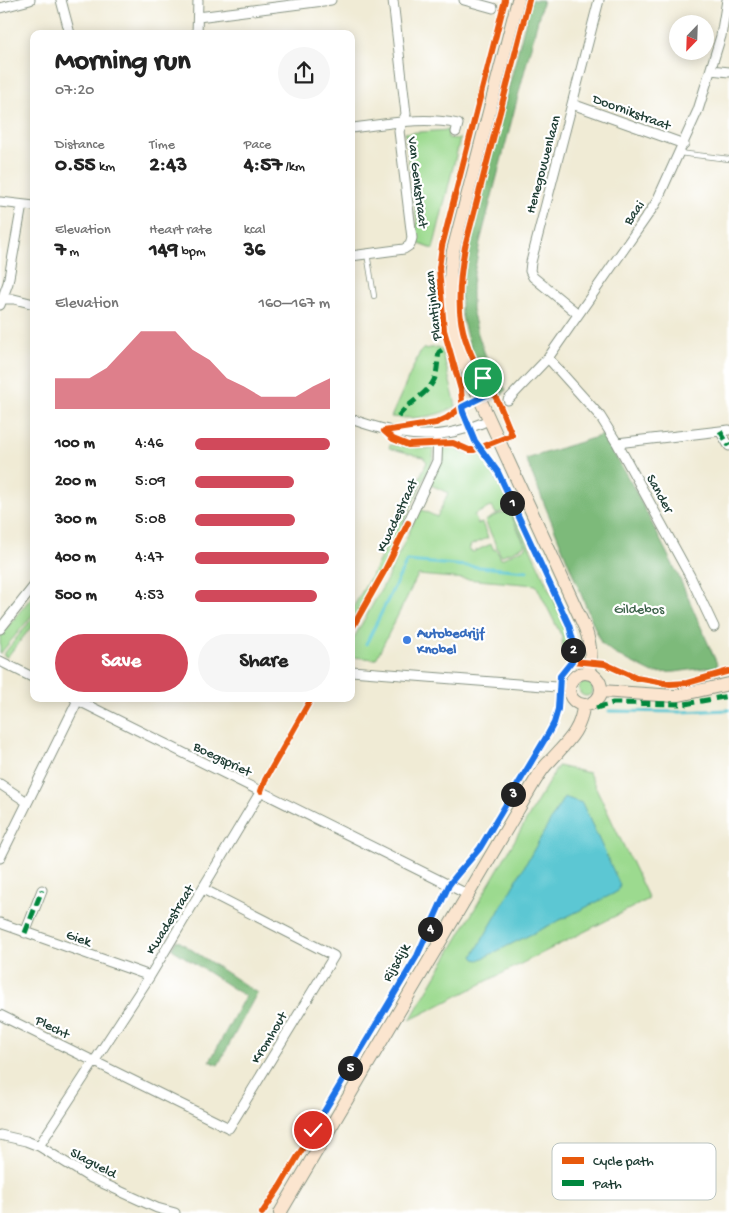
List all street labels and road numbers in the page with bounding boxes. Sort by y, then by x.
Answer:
street label: Doornikstraat [589,91,674,136]
street label: Henegouwenlaan [523,113,566,216]
street label: Van Genkstraat [402,135,431,230]
street label: Baai [620,198,649,230]
street label: Plantijnlaan [422,270,447,342]
street label: Sander [641,472,677,517]
street label: Kwadestraat [374,476,423,555]
street label: Boegspriet [189,738,255,782]
street label: Kwadestraat [143,881,200,958]
street label: Giek [63,927,95,952]
street label: Rijsdijk [380,940,416,985]
street label: Kromhout [248,1008,293,1067]
street label: Plecht [31,1012,73,1044]
street label: Slagveld [67,1145,120,1184]

